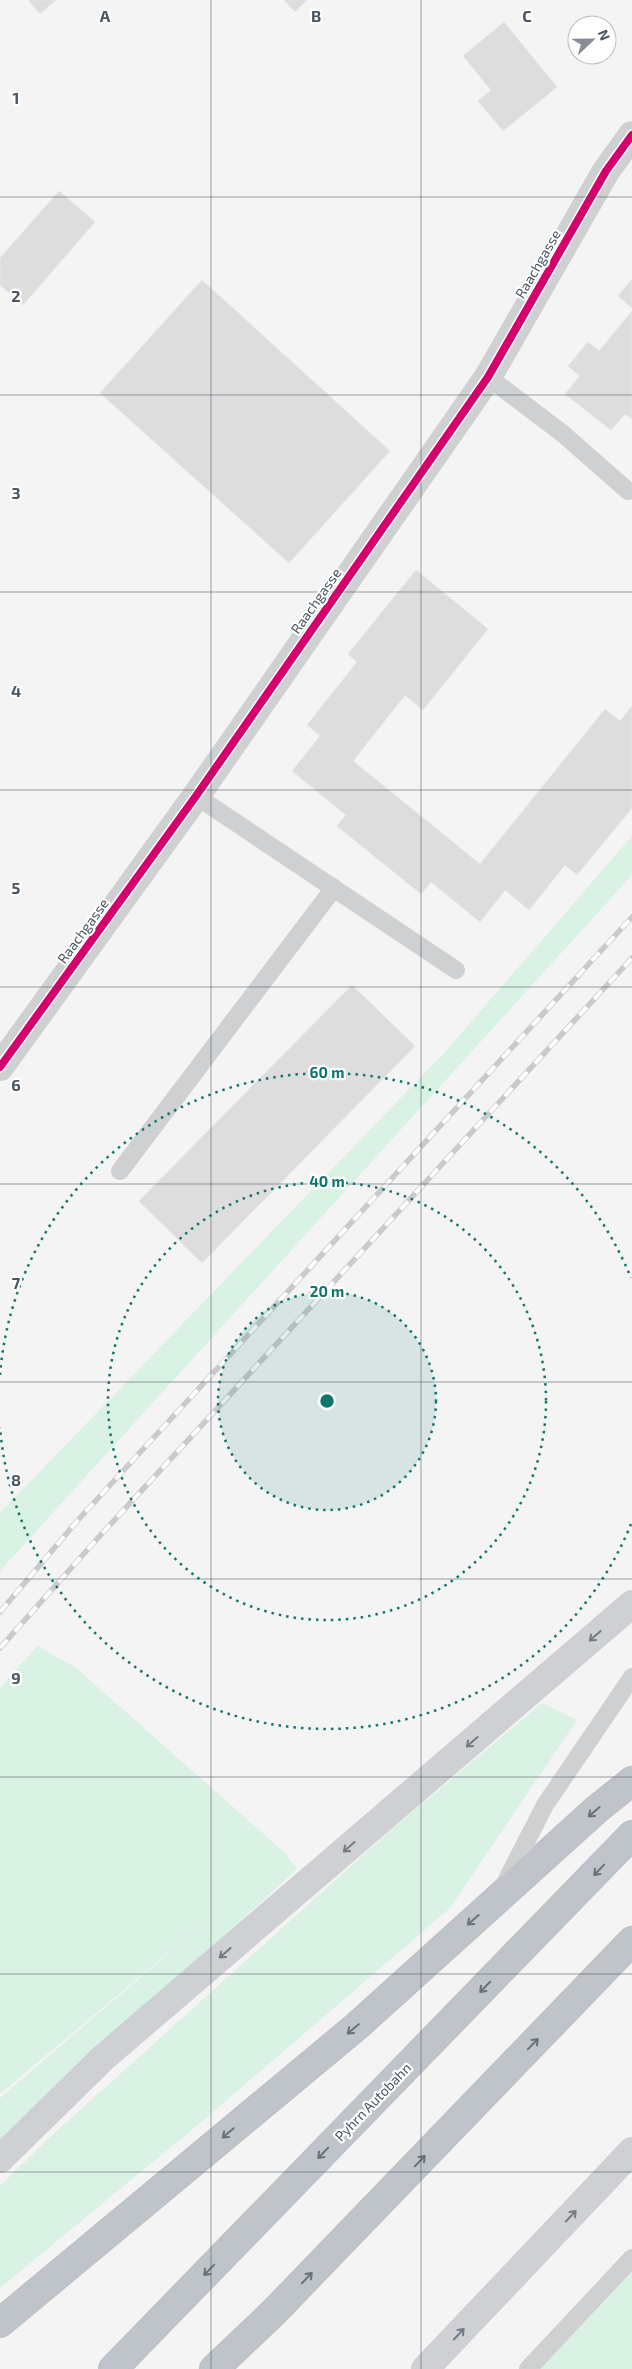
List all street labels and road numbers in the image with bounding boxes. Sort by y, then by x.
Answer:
street label: Raachgasse [511,227,564,301]
street label: Raachgasse [287,565,344,637]
street label: Raachgasse [53,895,112,967]
street label: Pyhrn Autobahn [331,2059,414,2144]

